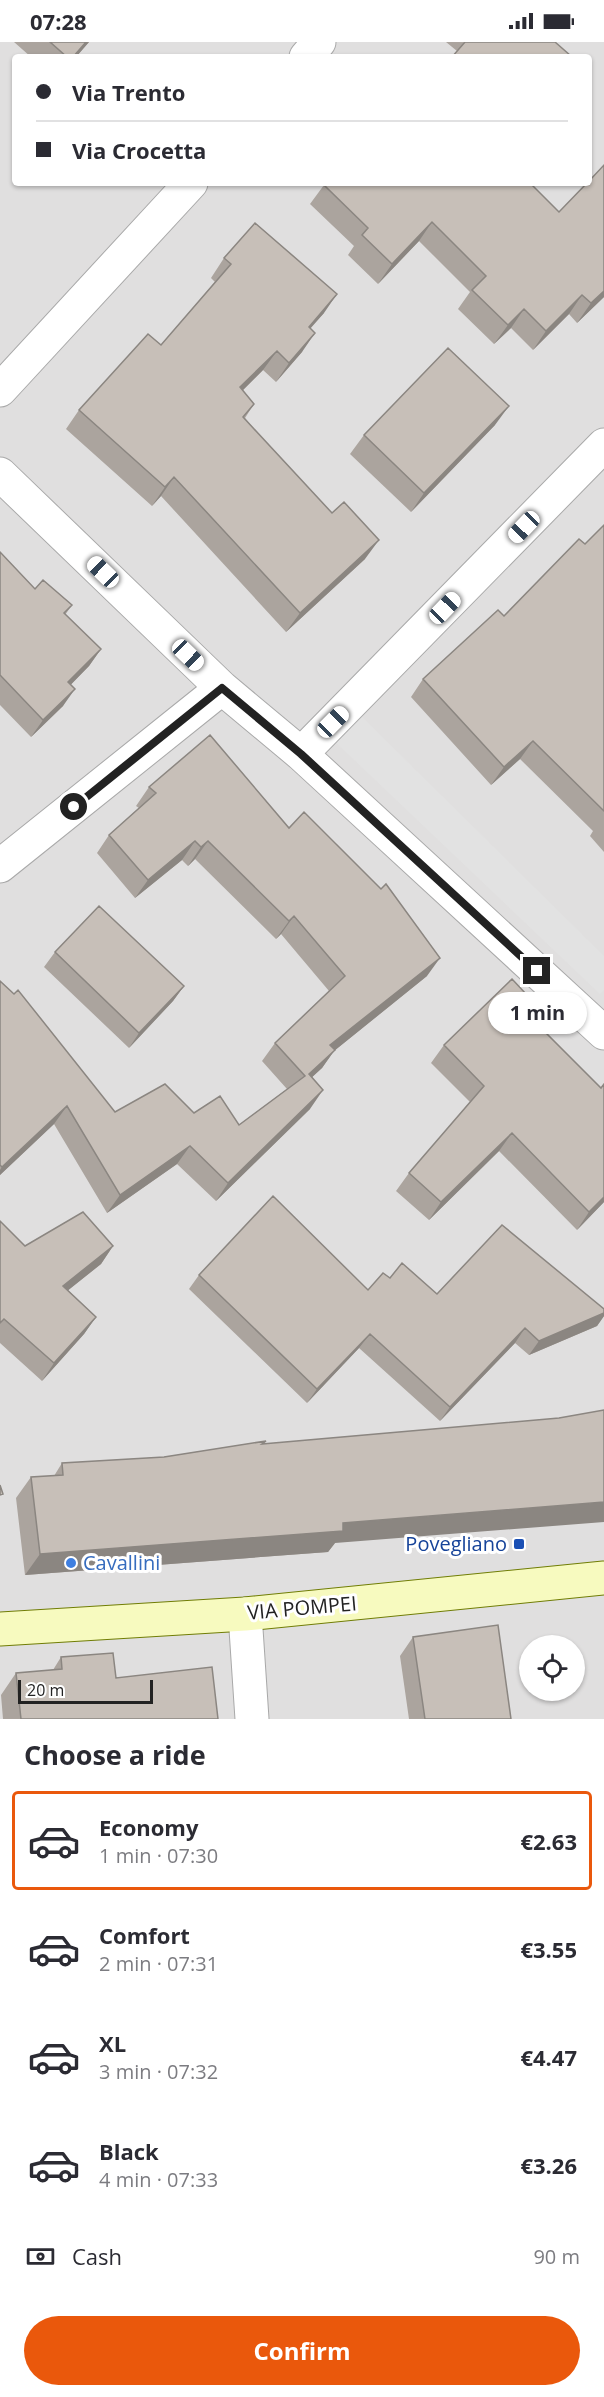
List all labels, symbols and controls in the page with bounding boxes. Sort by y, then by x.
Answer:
text: 07:28 [30,6,87,36]
text: Via Trento [72,77,185,107]
text: Via Crocetta [72,135,206,165]
car [505,508,543,546]
car [84,553,122,591]
car [426,589,464,627]
car [169,636,207,674]
car [314,703,352,741]
route start [60,793,87,820]
route end [523,957,550,984]
callout: 1 min [488,992,586,1034]
text: 1 min [510,999,565,1026]
place label: Povegliano [405,1530,507,1557]
marker: Povegliano [512,1537,526,1551]
place label: Cavallini [83,1549,160,1576]
marker: Cavallini [64,1556,78,1570]
street label: VIA POMPEI [246,1589,358,1626]
map controls [519,1635,585,1701]
button: locate [519,1635,585,1701]
scale bar [18,1677,153,1704]
text: 20 m [27,1679,64,1701]
text: Choose a ride [24,1736,206,1773]
text: Economy [99,1812,198,1842]
icon: car [27,1814,81,1868]
text: €2.63 [520,1826,577,1856]
text: 1 min · 07:30 [99,1842,218,1869]
text: Comfort [99,1920,190,1950]
icon: car [27,1922,81,1976]
text: €3.55 [520,1934,577,1964]
text: 2 min · 07:31 [99,1950,218,1977]
text: XL [99,2028,126,2058]
icon: car [27,2030,81,2084]
text: €4.47 [520,2042,577,2072]
text: 3 min · 07:32 [99,2058,218,2085]
text: Black [99,2136,159,2166]
icon: car [27,2138,81,2192]
text: €3.26 [520,2150,577,2180]
text: 4 min · 07:33 [99,2166,218,2193]
icon: cash [24,2240,57,2273]
text: Cash [72,2241,122,2271]
text: 90 m [533,2243,580,2270]
button: Confirm [24,2316,580,2385]

